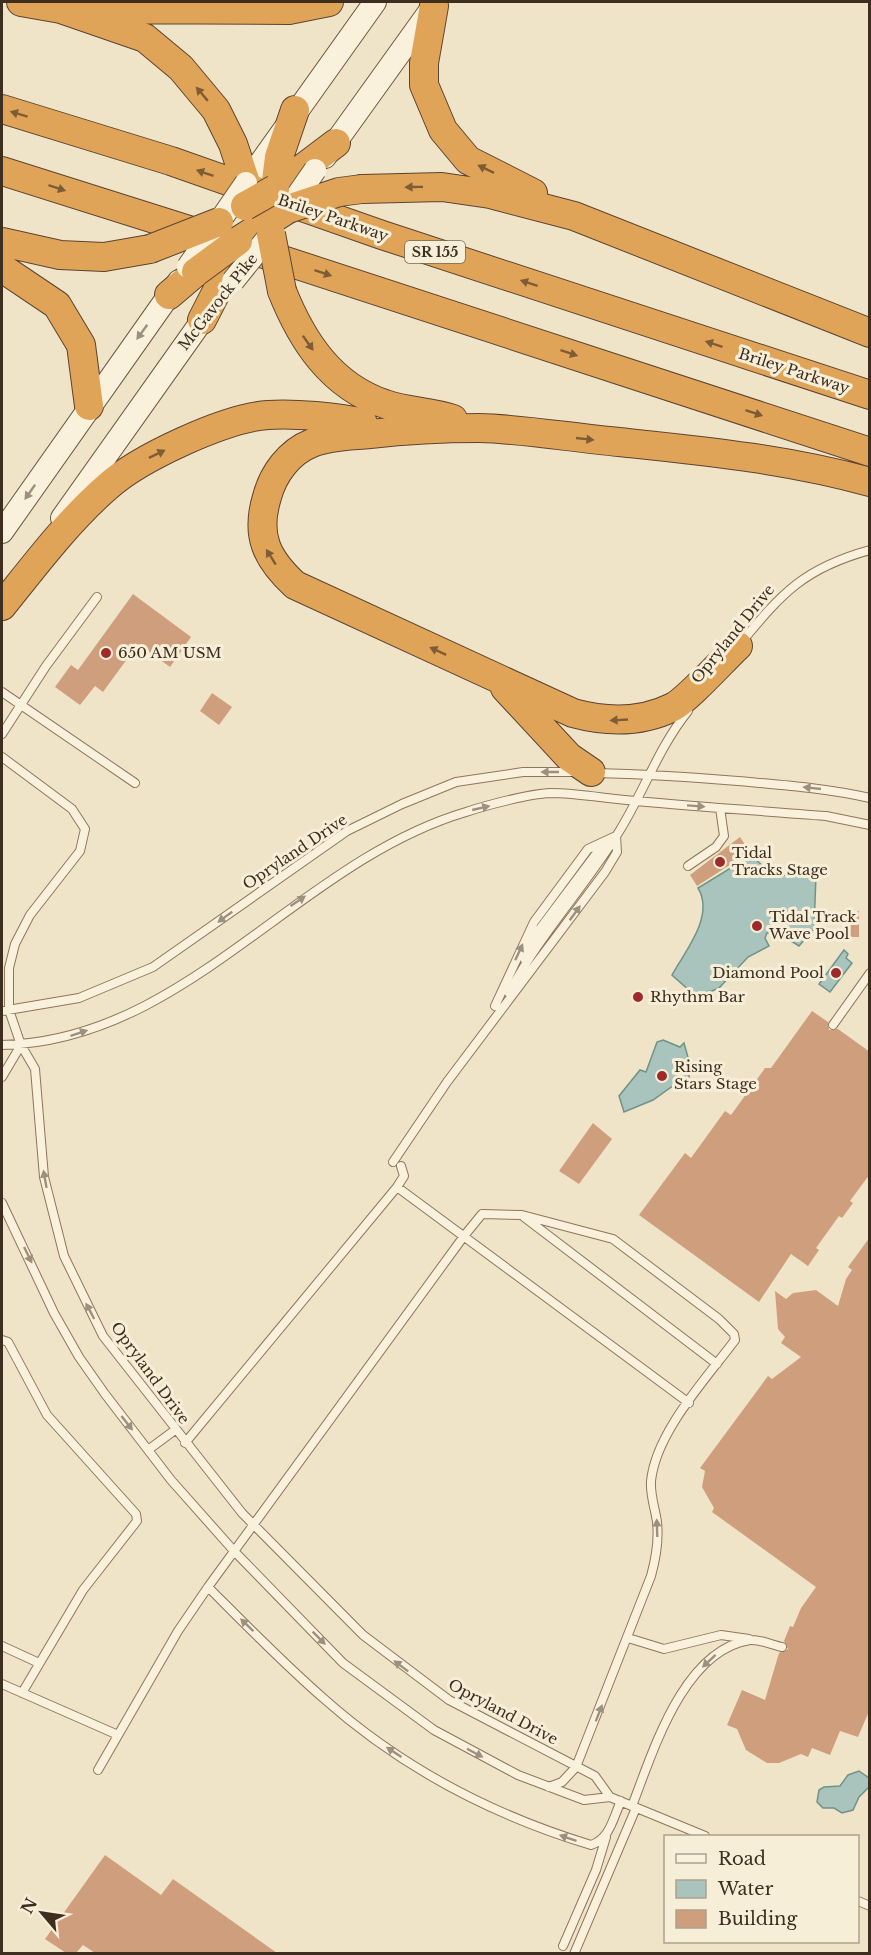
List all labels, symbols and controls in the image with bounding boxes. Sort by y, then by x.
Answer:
one-way arrow [196,86,209,102]
one-way arrow [10,109,28,118]
one-way arrow [477,164,494,173]
one-way arrow [196,168,214,178]
one-way arrow [405,183,424,192]
one-way arrow [48,184,66,194]
street label: Briley Parkway [275,190,391,245]
road number: SR 155 [405,241,465,263]
street label: McGavock Pike [174,249,261,354]
one-way arrow [314,268,332,278]
one-way arrow [520,278,538,288]
one-way arrow [136,324,148,340]
one-way arrow [302,335,314,351]
one-way arrow [705,339,723,349]
street label: Briley Parkway [736,344,852,398]
one-way arrow [560,348,578,358]
one-way arrow [745,409,763,419]
one-way arrow [575,434,594,444]
one-way arrow [149,450,166,459]
one-way arrow [24,483,36,499]
one-way arrow [265,549,276,565]
street label: Opryland Drive [687,580,778,687]
place label: 650 AM USM [118,643,222,662]
marker: 650 AM USM [99,646,113,660]
one-way arrow [429,646,447,656]
one-way arrow [609,716,628,725]
one-way arrow [540,767,559,777]
one-way arrow [803,783,822,793]
one-way arrow [686,801,705,811]
one-way arrow [472,803,491,812]
street label: Opryland Drive [239,810,351,894]
place label: Tidal Tracks Stage [732,843,828,879]
marker: Tidal Tracks Stage [713,855,727,869]
one-way arrow [290,895,306,907]
one-way arrow [569,906,581,922]
place label: Tidal Track Wave Pool [768,907,857,943]
one-way arrow [218,911,234,923]
marker: Tidal Track Wave Pool [750,919,764,933]
one-way arrow [514,944,523,961]
place label: Diamond Pool [712,963,824,982]
marker: Diamond Pool [829,966,843,980]
place label: Rhythm Bar [650,987,746,1006]
marker: Rhythm Bar [631,990,645,1004]
one-way arrow [70,1027,88,1037]
place label: Rising Stars Stage [674,1057,757,1093]
marker: Rising Stars Stage [655,1069,669,1083]
one-way arrow [40,1170,49,1189]
one-way arrow [24,1247,33,1264]
one-way arrow [85,1302,95,1319]
street label: Opryland Drive [107,1318,194,1428]
one-way arrow [120,1415,132,1430]
one-way arrow [652,1518,661,1537]
one-way arrow [239,1618,254,1632]
one-way arrow [311,1630,325,1644]
one-way arrow [702,1654,717,1667]
one-way arrow [393,1660,409,1672]
street label: Opryland Drive [445,1675,561,1749]
one-way arrow [594,1703,604,1721]
one-way arrow [385,1747,402,1758]
one-way arrow [467,1748,484,1758]
one-way arrow [559,1832,577,1842]
legend [664,1835,859,1943]
text: Road [718,1848,766,1870]
text: Water [717,1878,774,1900]
north arrow [12,1883,72,1943]
text: N [16,1894,41,1917]
text: Building [718,1908,797,1930]

